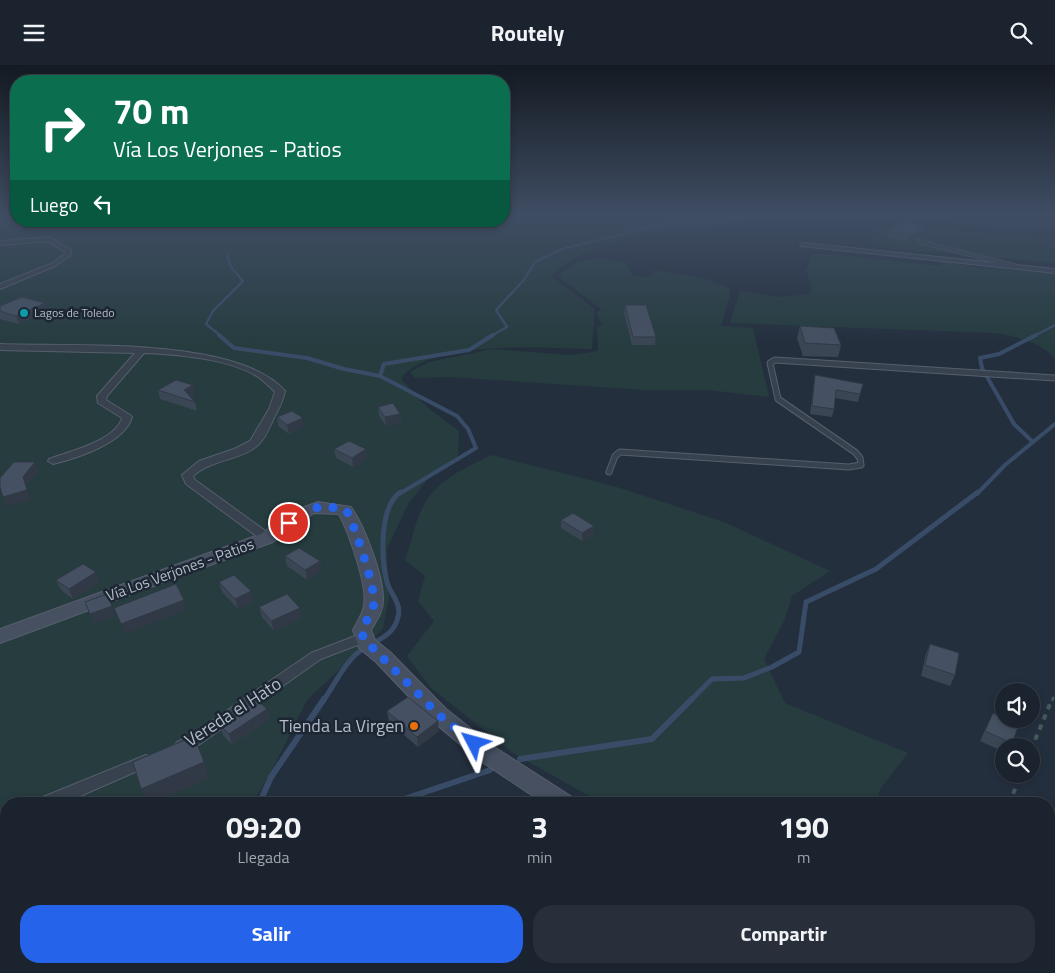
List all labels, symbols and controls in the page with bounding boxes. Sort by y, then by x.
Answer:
text: Routely [491,16,564,50]
icon: menu [20,19,48,47]
icon: search [1007,19,1035,47]
text: 70 m [113,84,189,138]
icon: right [30,95,95,160]
text: Vía Los Verjones - Patios [113,132,342,166]
text: Luego [30,190,79,219]
icon: left [89,190,117,218]
place label: Lagos de Toledo [34,303,115,322]
marker: Lagos de Toledo [18,307,30,319]
pin [268,502,310,544]
icon: arrive [275,509,303,537]
street label: Vía Los Verjones - Patios [103,532,257,607]
street label: Vereda el Hato [179,670,287,753]
map controls [995,683,1040,783]
button: sound [995,683,1040,728]
place label: Tienda La Virgen [279,712,404,739]
position arrow [447,716,499,768]
marker: Tienda La Virgen [408,720,420,732]
button: search [995,738,1040,783]
text: 09:20 [226,804,301,850]
text: 3 [531,804,548,850]
text: 190 [779,804,829,850]
text: Llegada [237,845,290,869]
text: min [527,845,552,869]
text: m [797,845,810,869]
button: Salir [20,905,523,963]
button: Compartir [533,905,1035,963]

